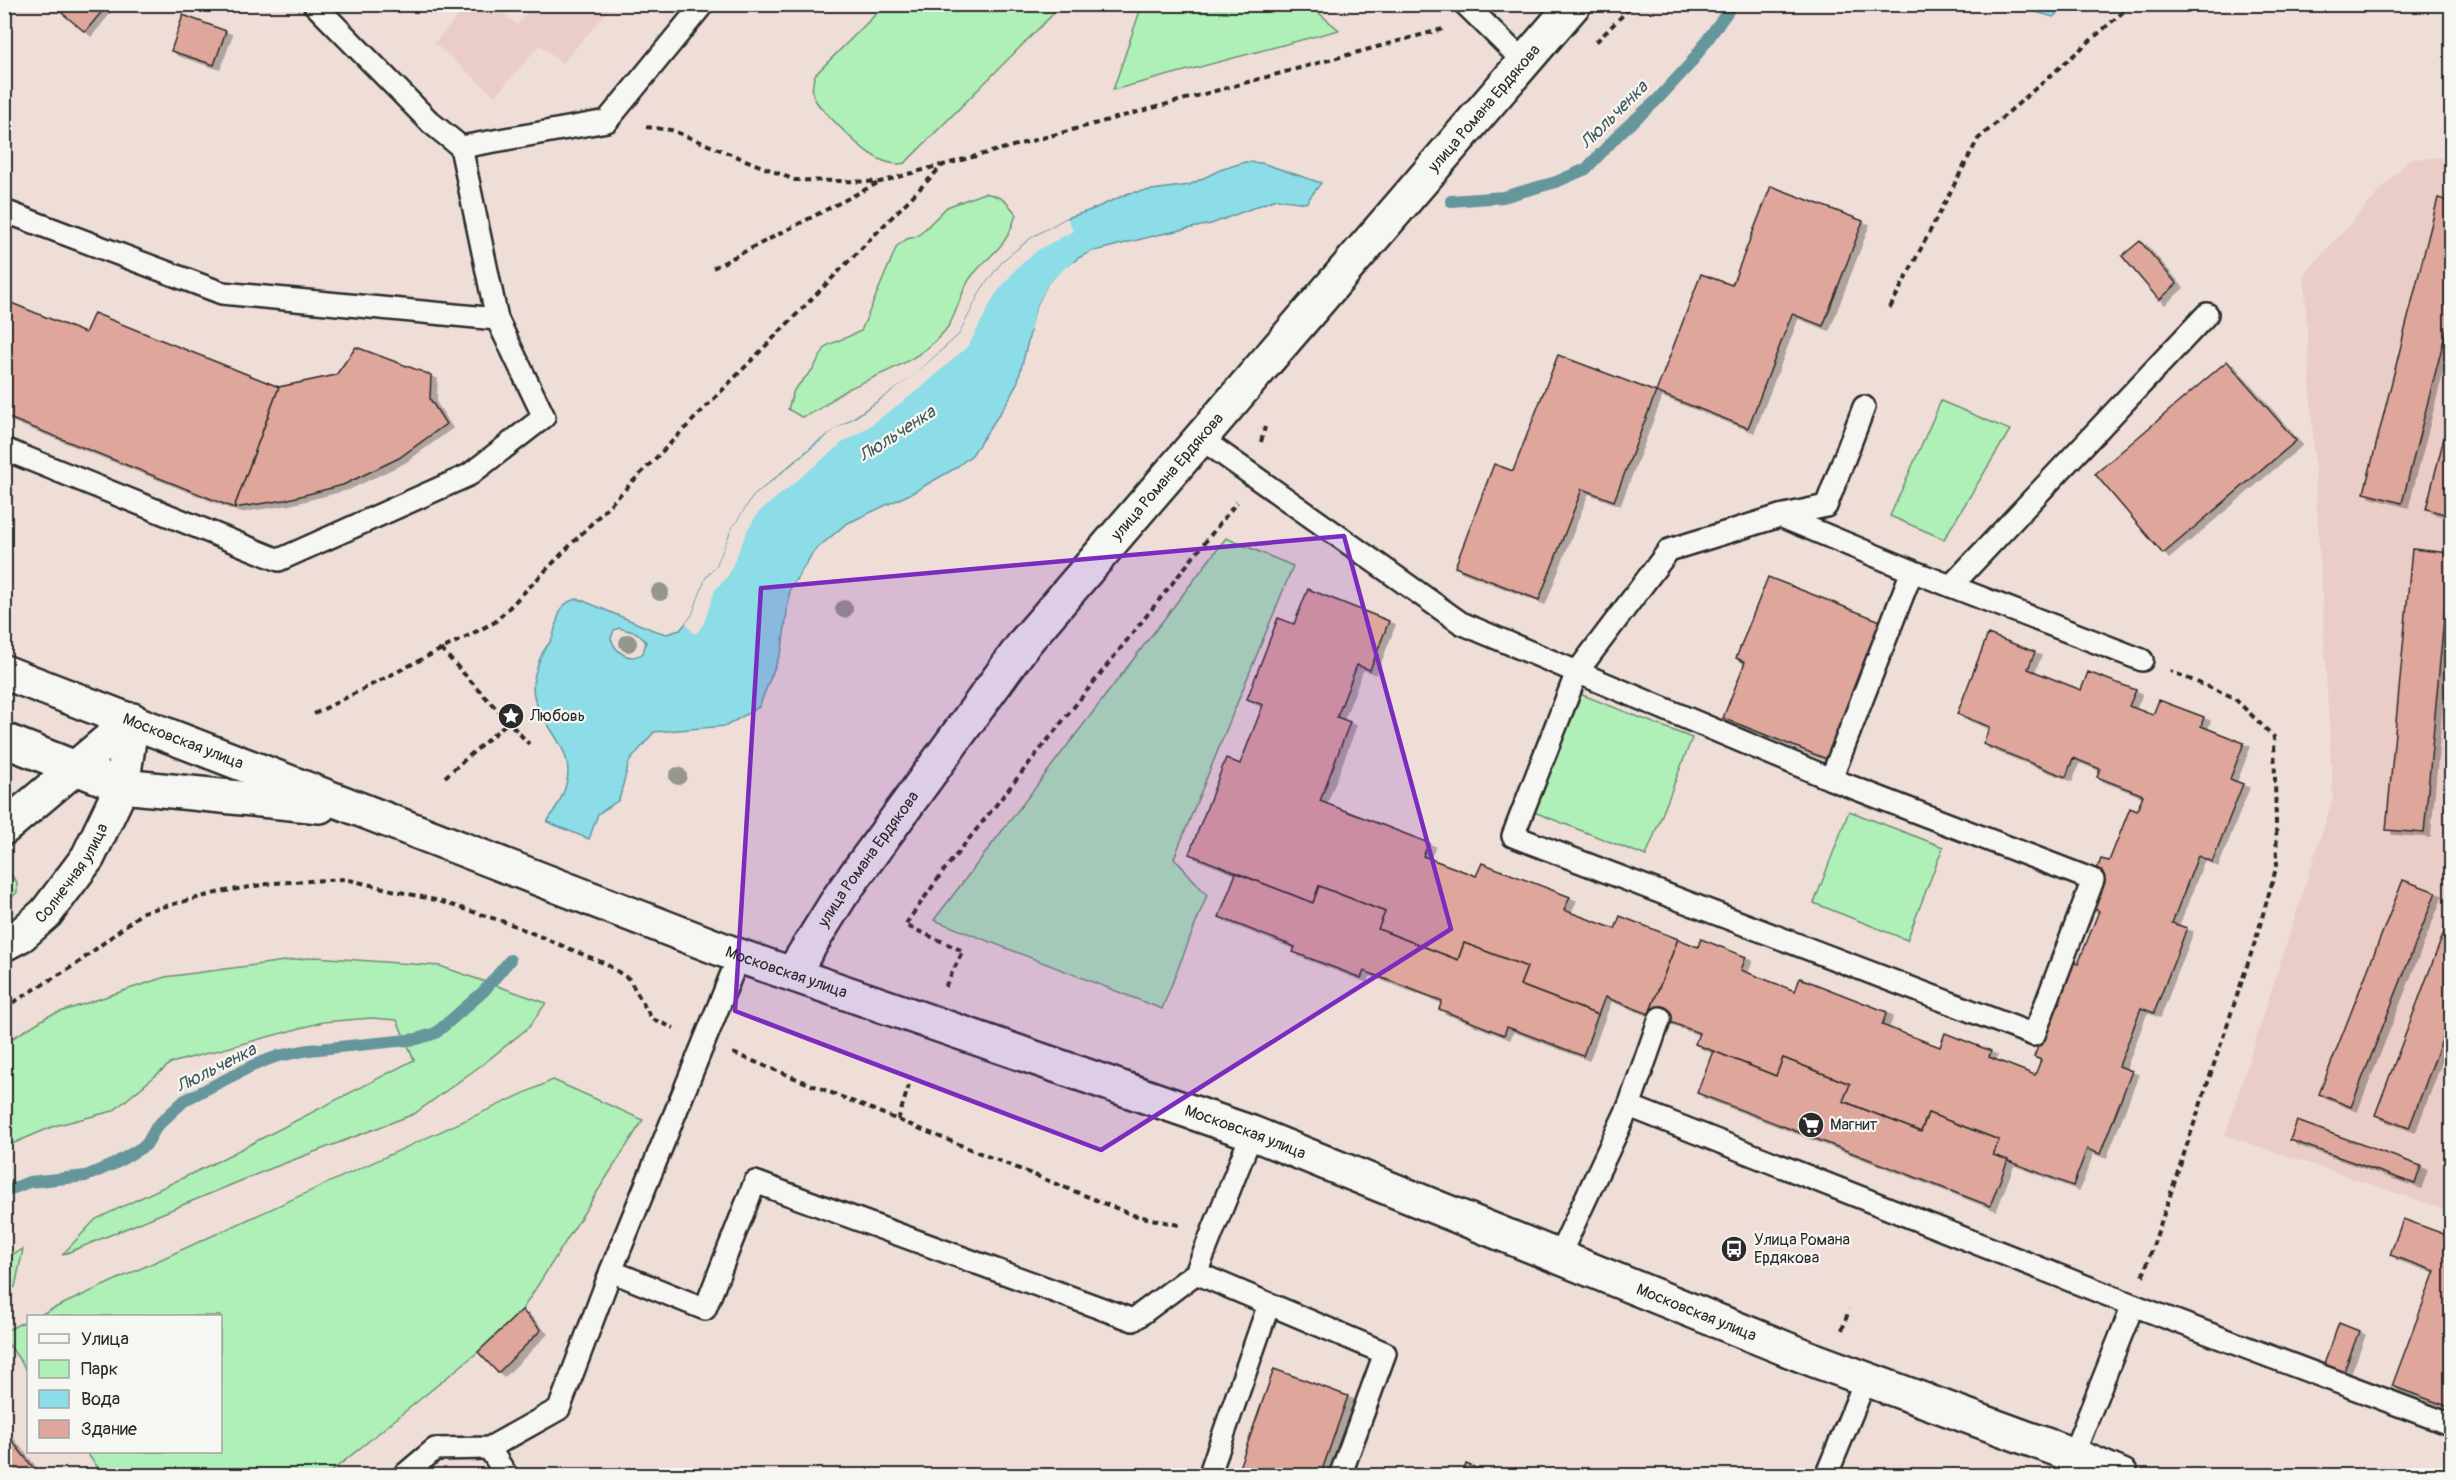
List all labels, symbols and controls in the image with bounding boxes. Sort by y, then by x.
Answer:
street label: улица Романа Ердякова [1423,40,1545,177]
water label: Люльченка [1575,75,1654,154]
water label: Люльченка [854,400,941,467]
street label: улица Романа Ердякова [1106,409,1228,545]
place icon: Любовь [496,701,526,731]
place label: Любовь [529,706,585,726]
street label: Московская улица [120,709,246,774]
street label: улица Романа Ердякова [813,787,923,932]
street label: Солнечная улица [31,820,113,928]
street label: Московская улица [722,942,850,1003]
water label: Люльченка [172,1037,262,1098]
street label: Московская улица [1182,1101,1309,1164]
supermarket icon: Магнит [1796,1110,1826,1140]
place label: Магнит [1830,1115,1878,1135]
place label: Улица Романа Ердякова [1754,1230,1850,1268]
bus stop icon: Улица Романа Ердякова [1719,1234,1749,1264]
street label: Московская улица [1633,1279,1759,1346]
legend [27,1315,222,1453]
text: Улица [81,1328,129,1351]
text: Парк [81,1358,118,1381]
text: Вода [81,1388,120,1411]
text: Здание [81,1418,137,1441]

